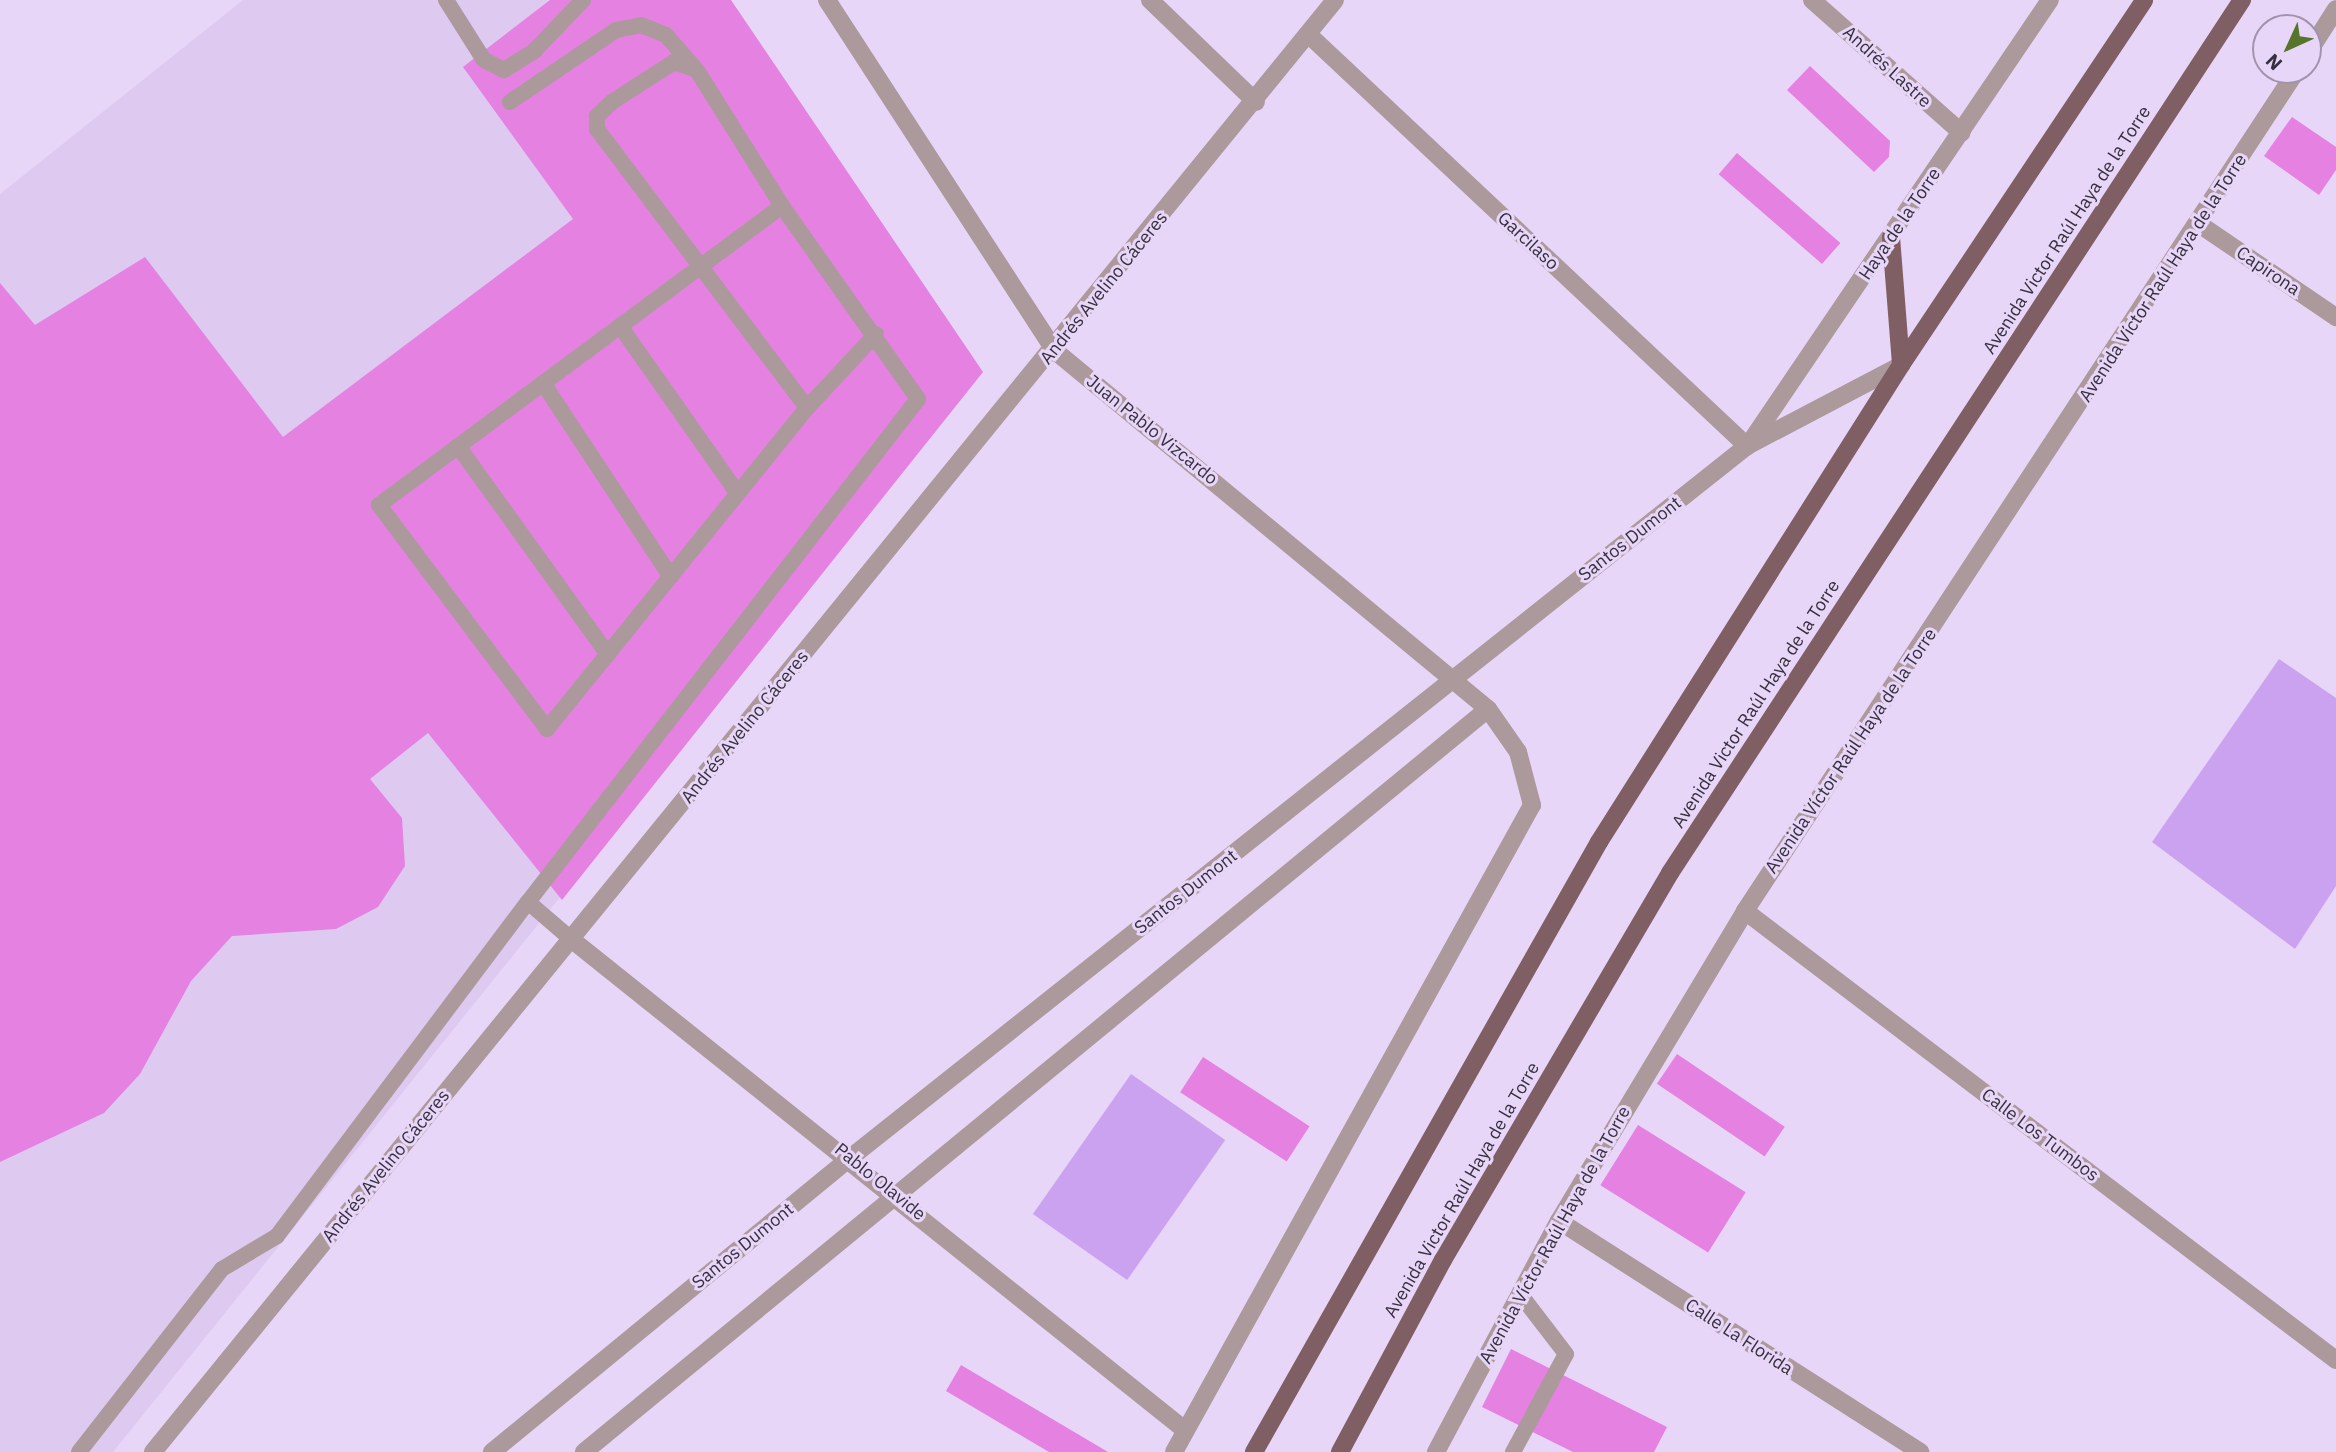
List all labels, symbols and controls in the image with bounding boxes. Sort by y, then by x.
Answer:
north arrow [2252,14,2322,84]
street label: Andrés Lastre [1838,22,1936,112]
text: N [2260,49,2287,76]
street label: Avenida Victor Raúl Haya de la Torre [1979,102,2155,358]
street label: Avenida Víctor Raúl Haya de la Torre [2075,150,2251,406]
street label: Haya de la Torre [1855,164,1945,284]
street label: Andrés Avelino Cáceres [1036,207,1172,369]
street label: Garcilaso [1493,207,1563,275]
street label: Capirona [2232,242,2304,300]
street label: Juan Pablo Vizcardo [1082,370,1222,490]
street label: Santos Dumont [1574,492,1686,586]
street label: Avenida Victor Raúl Haya de la Torre [1668,576,1844,832]
street label: Avenida Víctor Raúl Haya de la Torre [1761,624,1941,878]
street label: Andrés Avelino Cáceres [677,646,813,808]
street label: Santos Dumont [1130,845,1242,939]
street label: Avenida Victor Raúl Haya de la Torre [1380,1059,1544,1321]
street label: Calle Los Tumbos [1977,1084,2103,1186]
street label: Andrés Avelino Cáceres [318,1085,454,1247]
street label: Avenida Víctor Raúl Haya de la Torre [1475,1102,1635,1368]
street label: Pablo Olavide [830,1139,930,1225]
street label: Santos Dumont [688,1199,798,1293]
street label: Calle La Florida [1681,1294,1797,1380]

